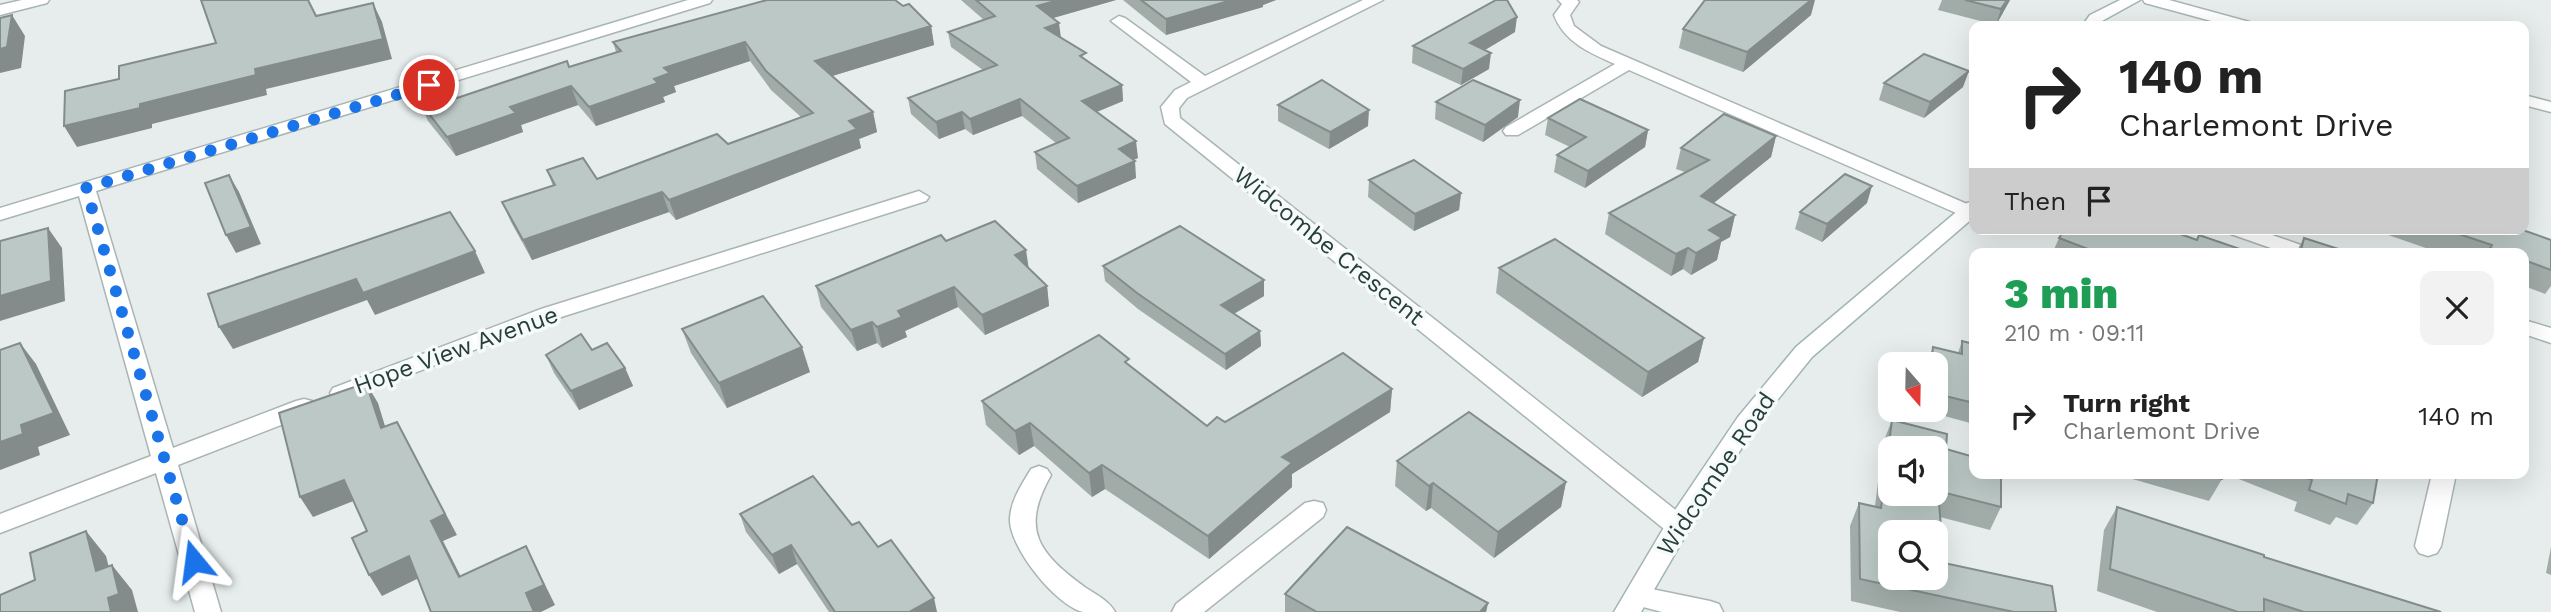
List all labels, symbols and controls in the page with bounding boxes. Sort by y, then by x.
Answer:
text: 140 m [2119,47,2263,105]
icon: right [2004,49,2095,140]
pin [399,55,459,115]
icon: arrive [410,66,448,104]
text: Charlemont Drive [2119,106,2393,144]
street label: Widcombe Crescent [1228,161,1430,331]
icon: arrive [2080,182,2118,220]
text: Then [2004,186,2066,216]
text: 3 min [2004,269,2118,318]
button: close [2420,271,2494,345]
street label: Hope View Avenue [350,300,562,400]
text: 210 m · 09:11 [2004,320,2145,347]
north arrow [1878,352,1948,422]
map controls [1878,352,1948,590]
street label: Widcombe Road [1651,387,1781,561]
text: Turn right [2063,388,2190,418]
icon: right [2004,397,2042,435]
text: 140 m [2418,401,2494,431]
text: Charlemont Drive [2063,418,2260,445]
button: sound [1878,436,1948,506]
button: search [1878,520,1948,590]
position arrow [157,524,231,598]

